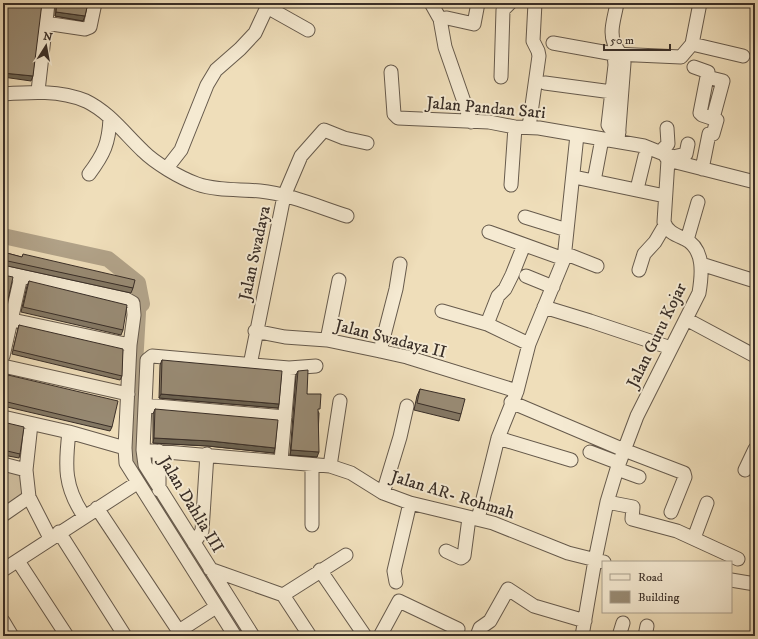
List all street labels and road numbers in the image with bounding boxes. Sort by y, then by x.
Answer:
street label: Jalan Pandan Sari [423,92,546,124]
street label: Jalan Swadaya [234,203,276,305]
street label: Jalan Guru Kojar [621,279,692,393]
street label: Jalan Swadaya II [331,314,449,363]
street label: Jalan Dahlia III [153,451,229,557]
street label: Jalan AR- Rohmah [386,465,517,524]

